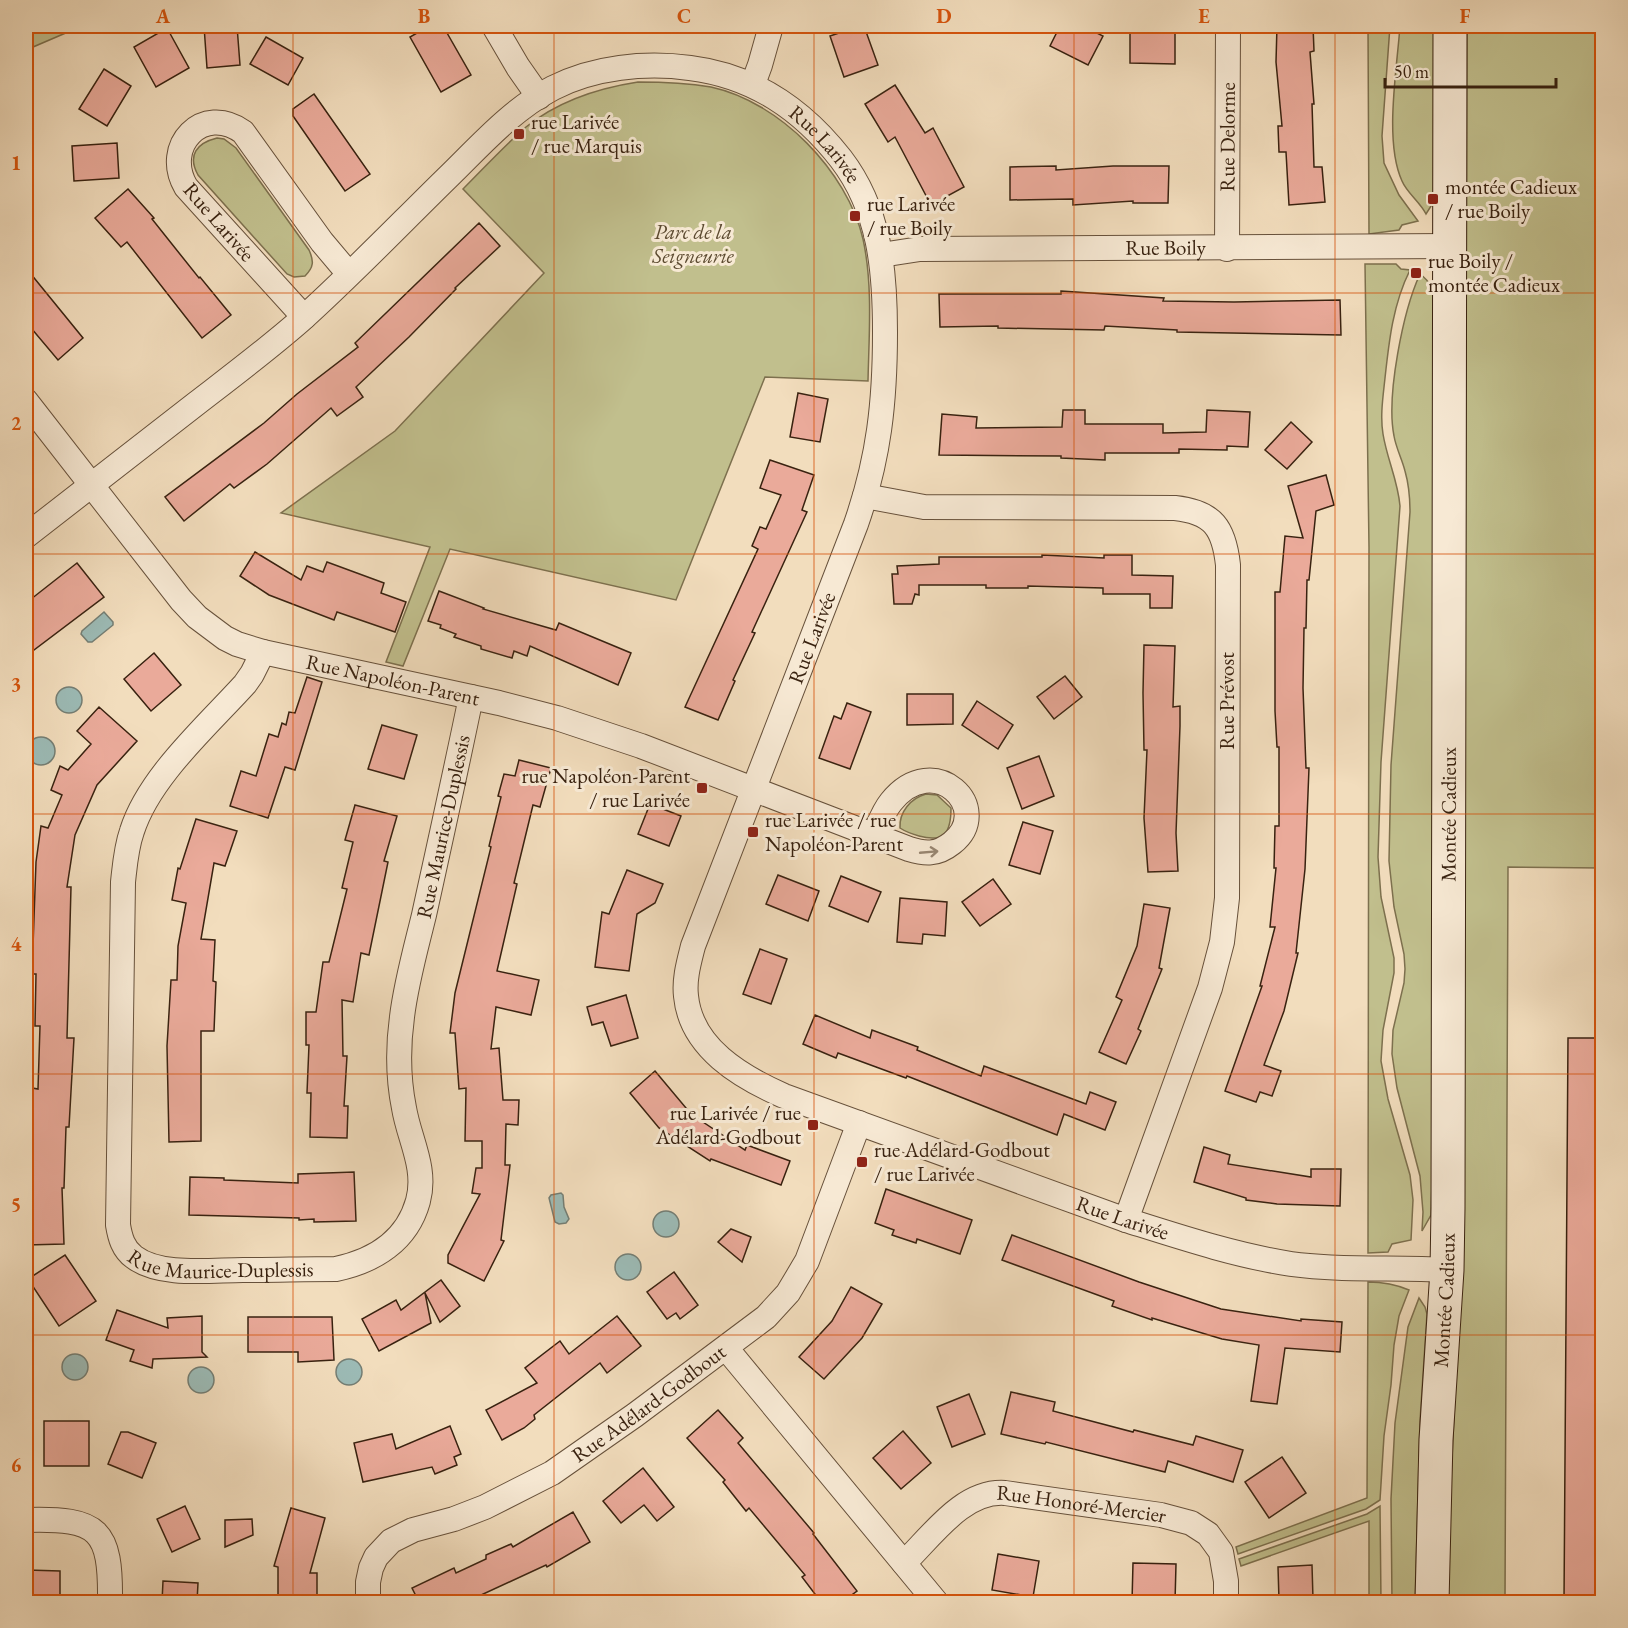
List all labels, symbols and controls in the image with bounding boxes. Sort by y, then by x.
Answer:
text: A [155,3,171,29]
text: B [418,3,430,29]
text: C [677,3,691,29]
text: D [936,3,952,29]
text: E [1198,3,1210,29]
text: F [1460,3,1471,29]
scale bar [1385,51,1556,89]
text: 50 m [1394,60,1429,83]
street label: Rue Delorme [1213,82,1241,192]
street label: Rue Larivée [784,99,868,188]
place label: rue Larivée / rue Marquis [531,108,642,159]
marker: rue Larivée / rue Marquis [512,127,526,141]
text: 1 [11,150,21,176]
place label: montée Cadieux / rue Boily [1445,173,1577,224]
street label: Rue Larivée [178,177,261,267]
place label: rue Larivée / rue Boily [867,190,955,241]
marker: montée Cadieux / rue Boily [1426,192,1440,206]
marker: rue Larivée / rue Boily [848,209,862,223]
park label: Parc de la Seigneurie [651,218,734,269]
street label: Rue Boily [1125,233,1207,261]
place label: rue Boily / montée Cadieux [1428,247,1560,298]
marker: rue Boily / montée Cadieux [1409,266,1423,280]
text: 2 [11,410,22,436]
street label: Rue Larivée [782,588,841,688]
street label: Rue Napoléon-Parent [304,648,482,711]
street label: Rue Prévost [1213,652,1240,750]
text: 3 [11,671,21,697]
street label: Rue Maurice-Duplessis [410,732,476,921]
street label: Montée Cadieux [1435,747,1462,882]
place label: rue Napoléon-Parent / rue Larivée [521,762,690,813]
marker: rue Napoléon-Parent / rue Larivée [695,781,709,795]
place label: rue Larivée / rue Napoléon-Parent [765,806,903,857]
marker: rue Larivée / rue Napoléon-Parent [746,825,760,839]
one-way arrow [919,846,939,857]
text: 4 [11,931,22,957]
place label: rue Larivée / rue Adélard-Godbout [655,1099,801,1150]
marker: rue Larivée / rue Adélard-Godbout [806,1118,820,1132]
place label: rue Adélard-Godbout / rue Larivée [874,1136,1050,1187]
marker: rue Adélard-Godbout / rue Larivée [855,1155,869,1169]
street label: Rue Larivée [1073,1189,1172,1246]
text: 5 [11,1191,21,1217]
street label: Montée Cadieux [1427,1233,1461,1368]
street label: Rue Maurice-Duplessis [123,1243,314,1284]
street label: Rue Adélard-Godbout [566,1338,731,1468]
text: 6 [11,1452,22,1478]
street label: Rue Honoré-Mercier [996,1479,1169,1529]

